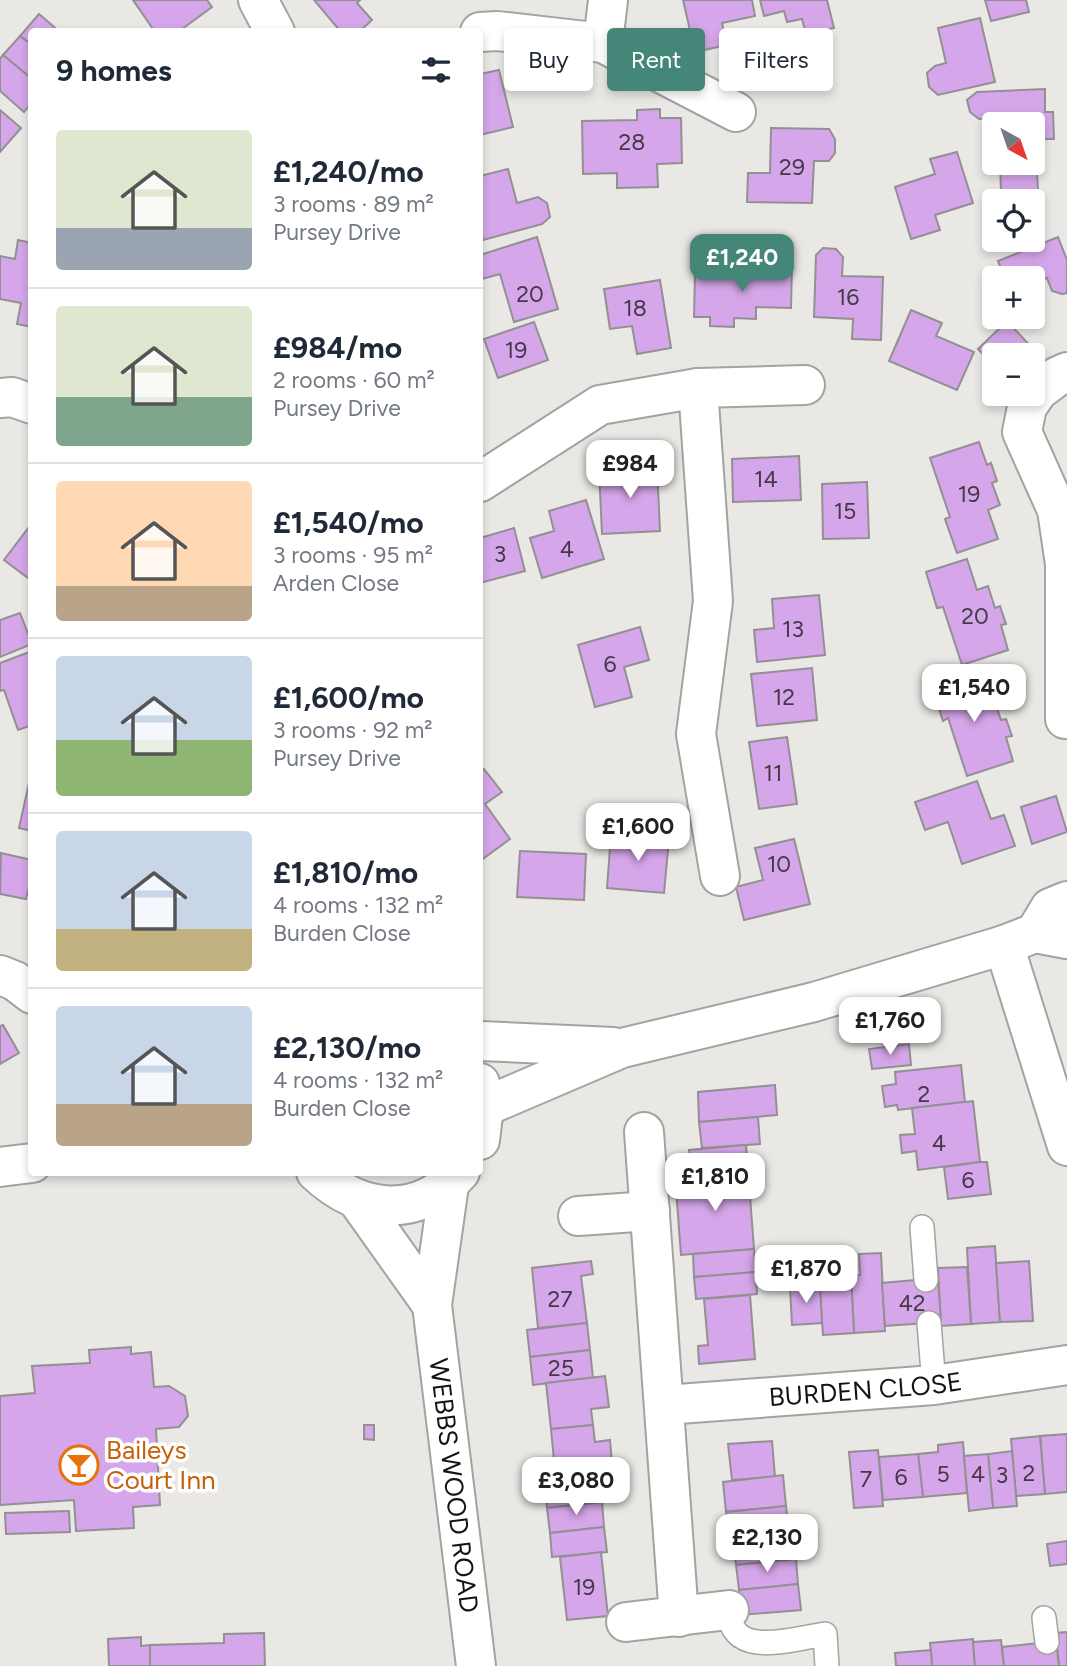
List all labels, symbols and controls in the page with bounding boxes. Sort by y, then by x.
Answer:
chip: Buy [504,28,593,91]
chip: Rent [607,28,705,91]
chip: Filters [719,28,833,91]
icon: filters [417,51,455,89]
text: 9 homes [56,52,172,89]
north arrow [982,112,1045,175]
map controls [982,112,1045,406]
house number: 28 [619,128,645,156]
text: £1,240/mo [273,153,424,190]
house number: 29 [779,153,805,181]
icon: home [112,158,196,242]
button: locate [982,189,1045,252]
text: 3 rooms · 89 m² [273,190,434,218]
text: Pursey Drive [273,218,401,246]
pin: £1,240 [685,234,799,294]
text: £1,240 [706,243,778,271]
button: + [982,266,1045,329]
house number: 20 [516,280,544,308]
house number: 16 [837,283,859,311]
house number: 18 [623,294,647,322]
text: £984/mo [273,329,402,366]
icon: home [112,334,196,418]
house number: 19 [505,336,527,364]
button: − [982,343,1045,406]
text: 2 rooms · 60 m² [273,366,435,394]
text: Pursey Drive [273,394,401,422]
pin: £984 [589,440,671,500]
text: £984 [602,449,658,477]
house number: 14 [754,465,778,493]
house number: 19 [958,480,980,508]
house number: 15 [834,497,856,525]
text: £1,540/mo [273,504,424,541]
icon: home [112,509,196,593]
house number: 4 [560,535,574,563]
house number: 3 [494,540,506,568]
text: 3 rooms · 95 m² [273,541,433,569]
text: Arden Close [273,569,399,597]
house number: 20 [961,602,989,630]
house number: 13 [782,615,804,643]
house number: 6 [603,650,617,678]
pin: £1,540 [917,664,1031,724]
text: £1,540 [938,673,1010,701]
text: £1,600/mo [273,679,424,716]
house number: 12 [773,683,795,711]
icon: home [112,684,196,768]
text: 3 rooms · 92 m² [273,716,433,744]
text: Pursey Drive [273,744,401,772]
house number: 11 [764,759,783,787]
pin: £1,600 [581,804,695,863]
text: £1,600 [602,812,674,840]
house number: 10 [767,850,791,878]
text: £1,810/mo [273,854,418,891]
icon: home [112,859,196,943]
text: 4 rooms · 132 m² [273,891,443,919]
text: Burden Close [273,919,410,947]
pin: £1,760 [833,998,947,1057]
text: £1,760 [855,1006,925,1034]
text: £2,130/mo [273,1029,421,1066]
icon: home [112,1034,196,1118]
text: 4 rooms · 132 m² [273,1066,443,1094]
house number: 2 [918,1080,930,1108]
text: Burden Close [273,1094,410,1122]
house number: 4 [932,1129,946,1157]
pin: £1,810 [658,1154,772,1213]
text: £1,810 [681,1162,749,1190]
house number: 6 [961,1166,975,1194]
pin: £1,870 [749,1246,863,1305]
text: £1,870 [770,1254,842,1282]
house number: 27 [547,1285,573,1313]
house number: 42 [898,1289,926,1317]
house number: 25 [548,1354,574,1382]
street label: WEBBS WOOD ROAD [423,1356,485,1615]
street label: BURDEN CLOSE [768,1365,964,1413]
place label: Baileys Court Inn [106,1434,215,1496]
bar icon: Baileys Court Inn [58,1444,100,1486]
pin: £3,080 [519,1458,633,1517]
house number: 2 [1023,1459,1035,1487]
house number: 5 [936,1460,950,1488]
house number: 4 [971,1460,985,1488]
house number: 3 [996,1461,1008,1489]
house number: 6 [894,1463,908,1491]
house number: 7 [860,1465,872,1493]
text: £3,080 [538,1466,614,1494]
pin: £2,130 [710,1514,824,1574]
text: £2,130 [732,1523,802,1551]
house number: 19 [573,1573,595,1601]

